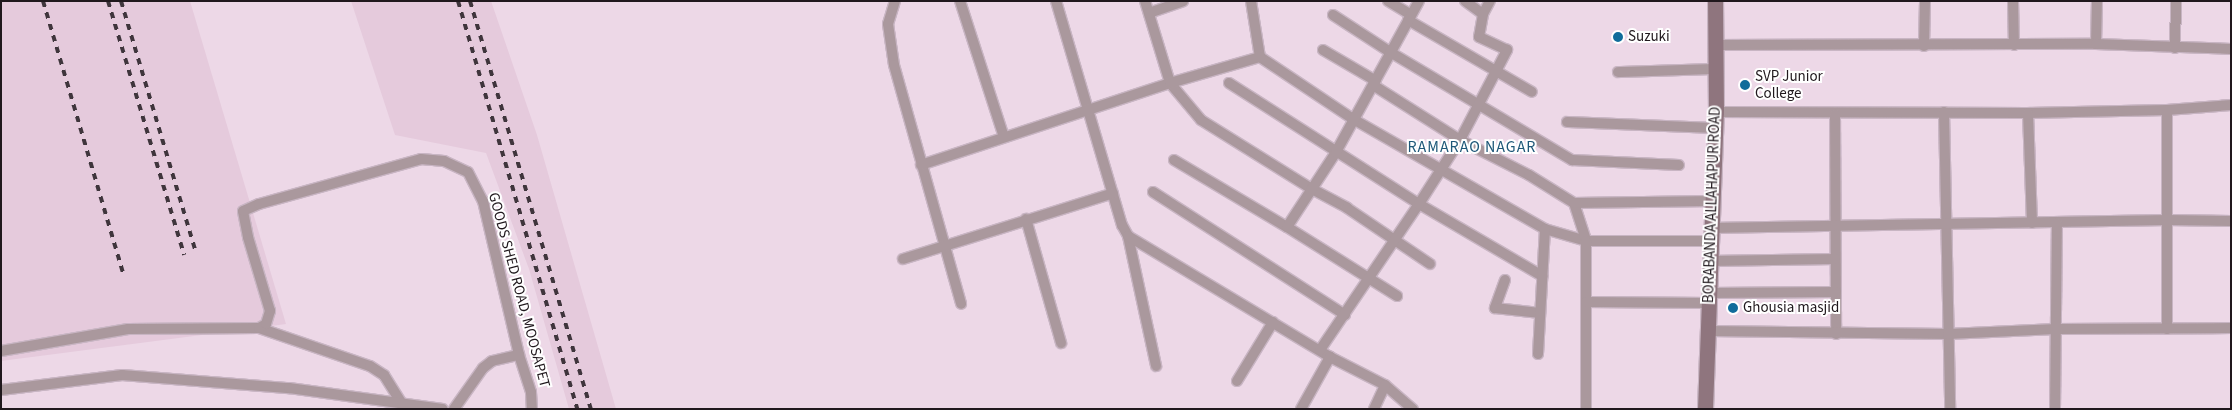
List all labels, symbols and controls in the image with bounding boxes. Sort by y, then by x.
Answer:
place label: Suzuki [1628,28,1670,46]
marker: Suzuki [1612,31,1624,43]
place label: SVP Junior College [1755,67,1823,102]
marker: SVP Junior College [1739,79,1751,91]
street label: BORABANDA ALLAHAPUR ROAD [1700,106,1724,304]
district label: RAMARAO NAGAR [1406,137,1538,157]
street label: GOODS SHED ROAD, MOOSAPET [484,191,554,389]
place label: Ghousia masjid [1743,299,1839,317]
marker: Ghousia masjid [1727,302,1739,314]

